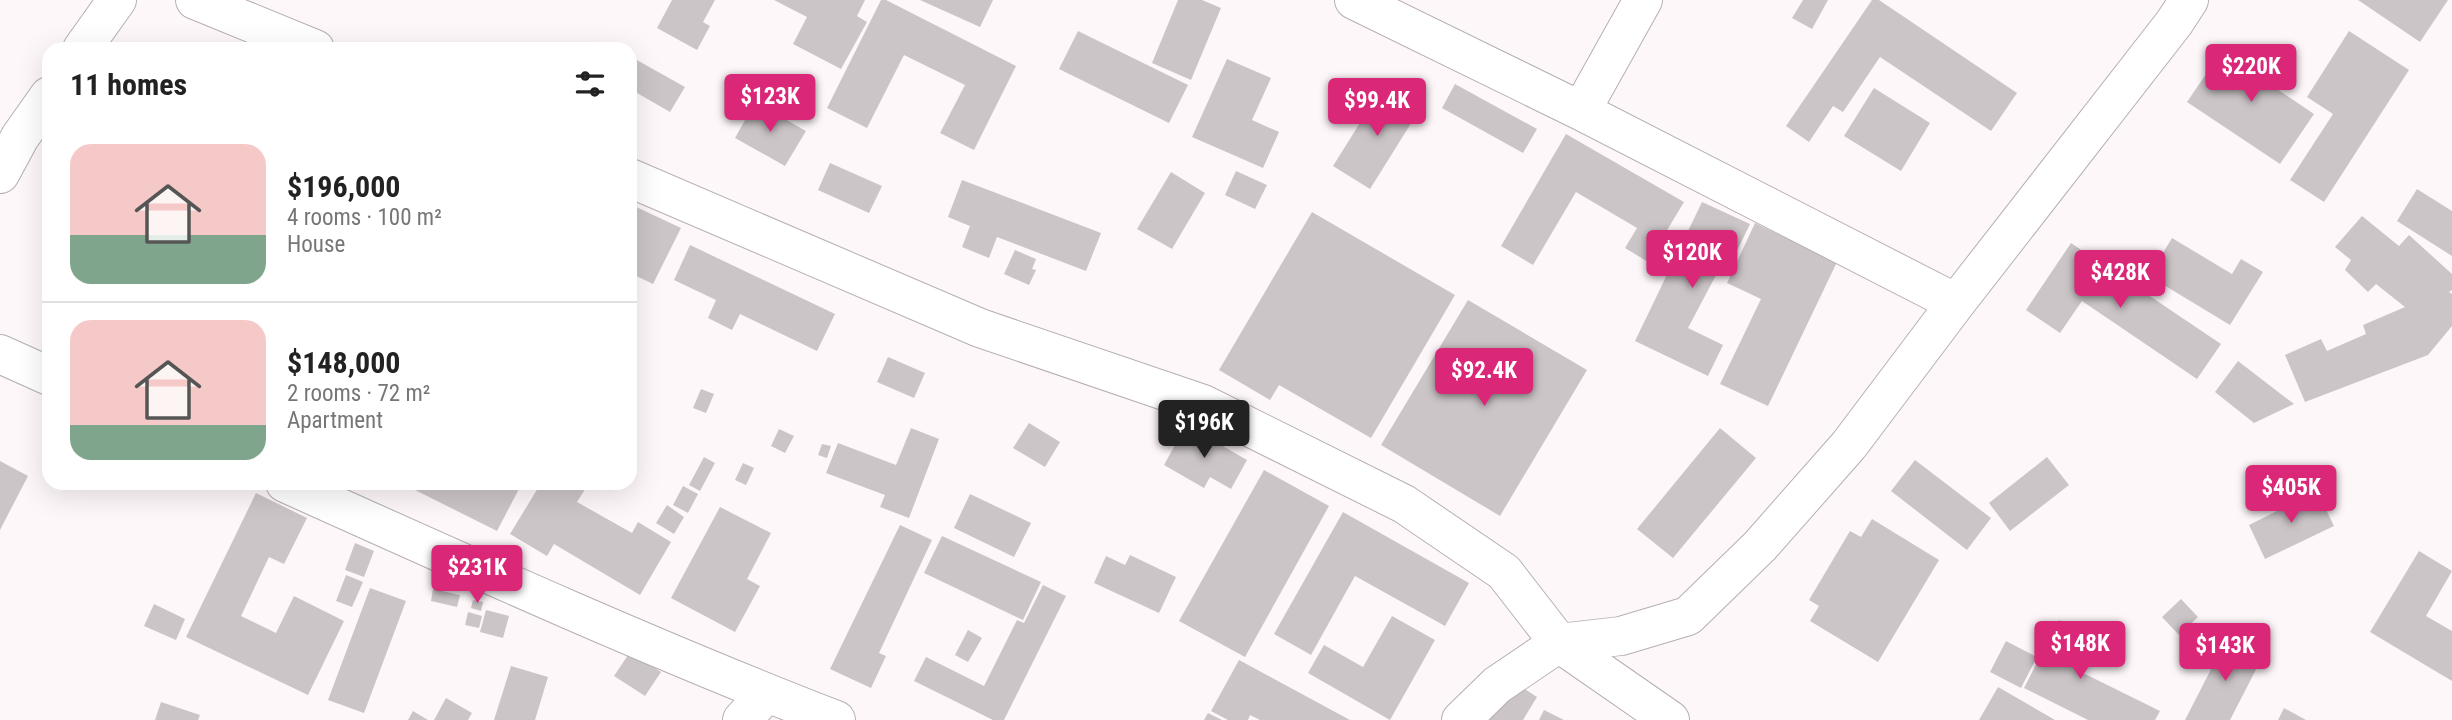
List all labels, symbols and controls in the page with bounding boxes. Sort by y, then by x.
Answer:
pin: $220K [2202,44,2300,104]
text: $220K [2221,53,2281,80]
icon: filters [571,65,609,103]
text: 11 homes [70,67,187,102]
pin: $123K [721,74,819,134]
pin: $99.4K [1320,78,1434,138]
text: $123K [740,83,800,110]
text: $99.4K [1344,87,1410,114]
text: $196,000 [287,169,400,204]
icon: home [126,172,210,256]
text: 4 rooms · 100 m² [287,204,442,231]
pin: $120K [1643,230,1741,290]
text: House [287,231,345,258]
text: $120K [1662,239,1722,266]
pin: $428K [2071,250,2169,310]
text: $428K [2090,259,2150,286]
text: $148,000 [287,345,400,380]
icon: home [126,348,210,432]
pin: $92.4K [1427,348,1541,408]
text: $92.4K [1451,357,1517,384]
text: 2 rooms · 72 m² [287,380,430,407]
pin: $196K [1155,400,1253,460]
text: Apartment [287,407,383,434]
text: $196K [1174,409,1234,436]
pin: $405K [2242,466,2340,525]
text: $405K [2261,474,2321,501]
pin: $231K [428,546,526,605]
text: $231K [447,554,507,581]
pin: $148K [2031,622,2129,681]
pin: $143K [2176,624,2274,683]
text: $148K [2050,630,2110,657]
text: $143K [2195,632,2255,659]

